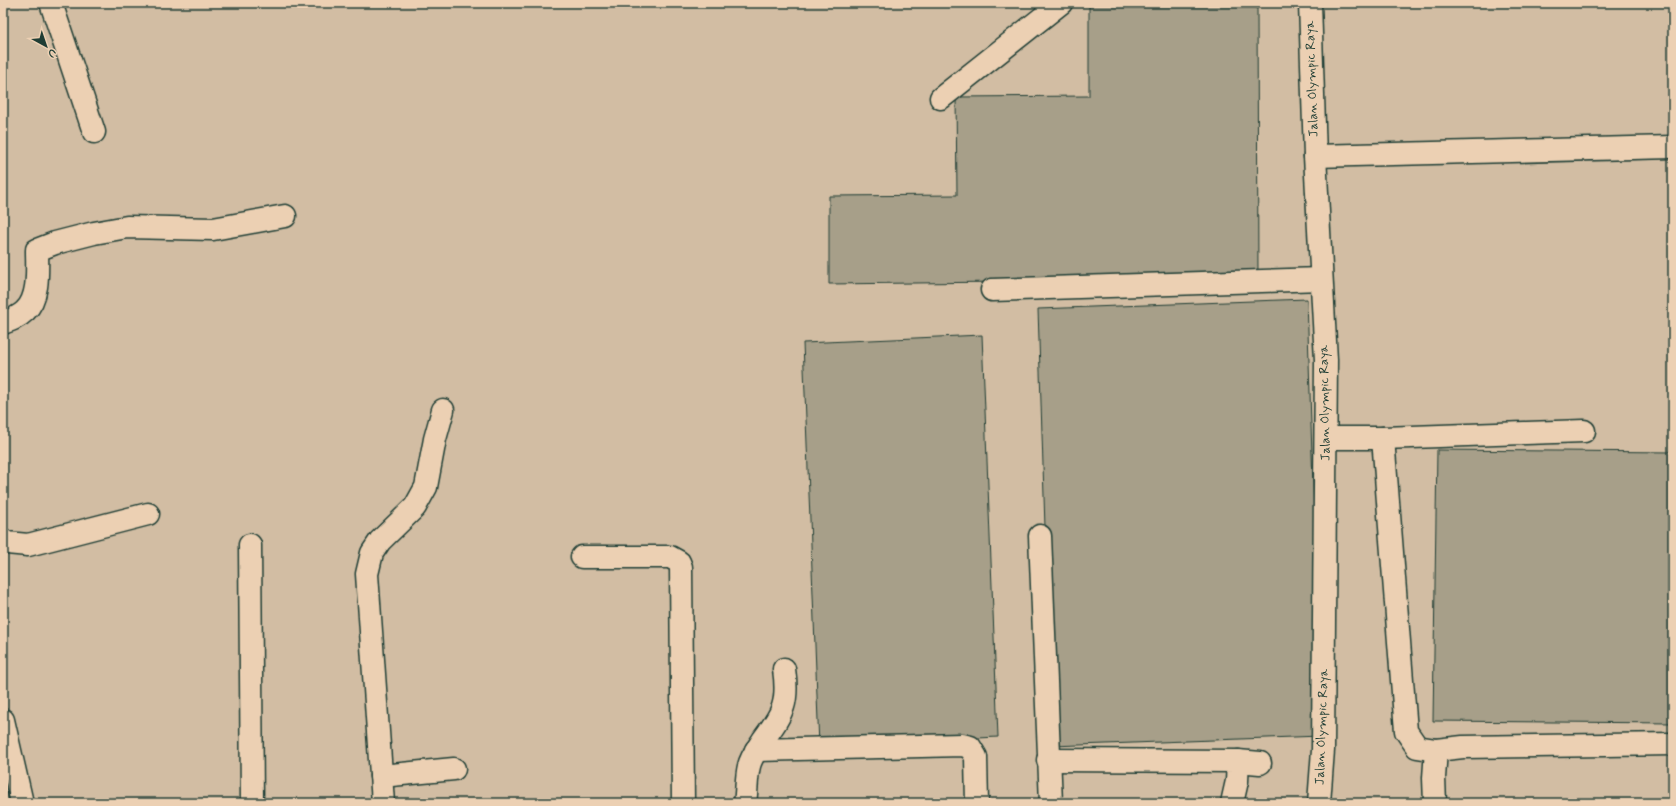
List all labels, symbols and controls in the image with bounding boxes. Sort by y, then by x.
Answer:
street label: Jalan Olympic Raya [1301,20,1323,137]
north arrow [26,26,66,66]
text: U [45,45,59,61]
street label: Jalan Olympic Raya [1315,345,1335,461]
street label: Jalan Olympic Raya [1311,668,1333,785]

